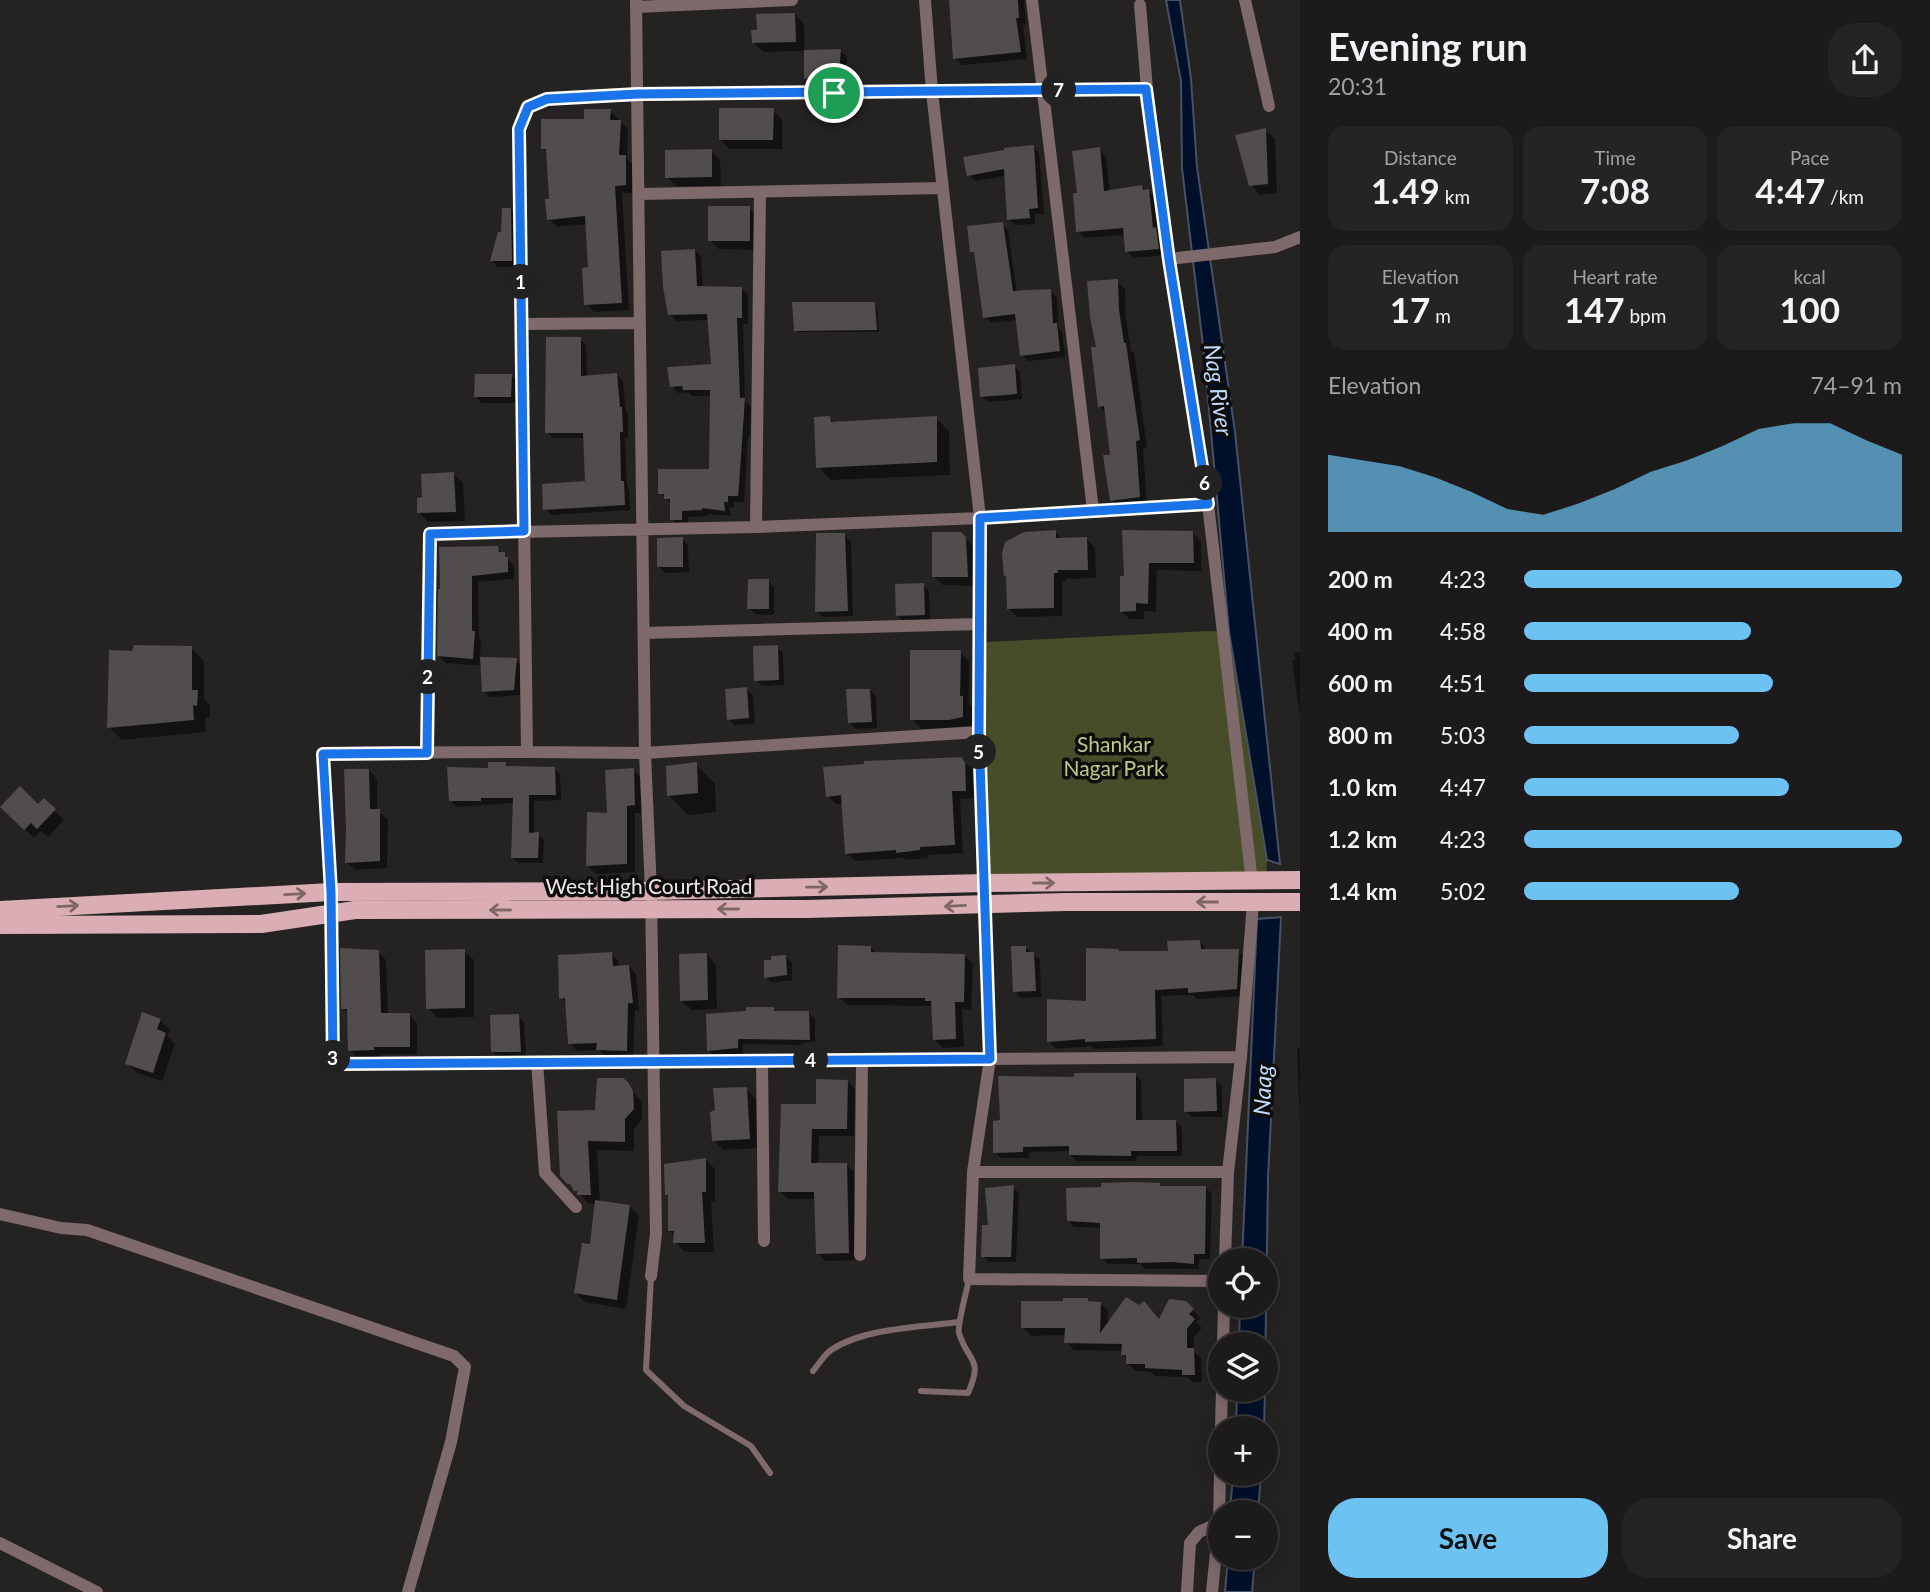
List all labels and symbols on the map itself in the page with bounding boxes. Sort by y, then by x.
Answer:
pin [804,63,864,123]
pin: 7 [1042,72,1076,108]
pin: 1 [504,264,538,300]
water label: Nag River [1199,342,1239,439]
pin: 6 [1188,466,1222,500]
pin: 2 [410,660,446,694]
park label: Shankar Nagar Park [1063,731,1165,780]
pin: 5 [962,734,996,770]
street label: West High Court Road [545,873,753,898]
one-way arrow [1032,876,1055,890]
one-way arrow [805,880,828,894]
one-way arrow [284,888,307,901]
one-way arrow [1196,895,1219,909]
one-way arrow [944,899,967,912]
one-way arrow [56,900,79,913]
one-way arrow [717,902,740,916]
one-way arrow [489,903,512,917]
pin: 3 [316,1040,350,1076]
pin: 4 [794,1042,828,1078]
water label: Naag [1247,1063,1277,1116]

